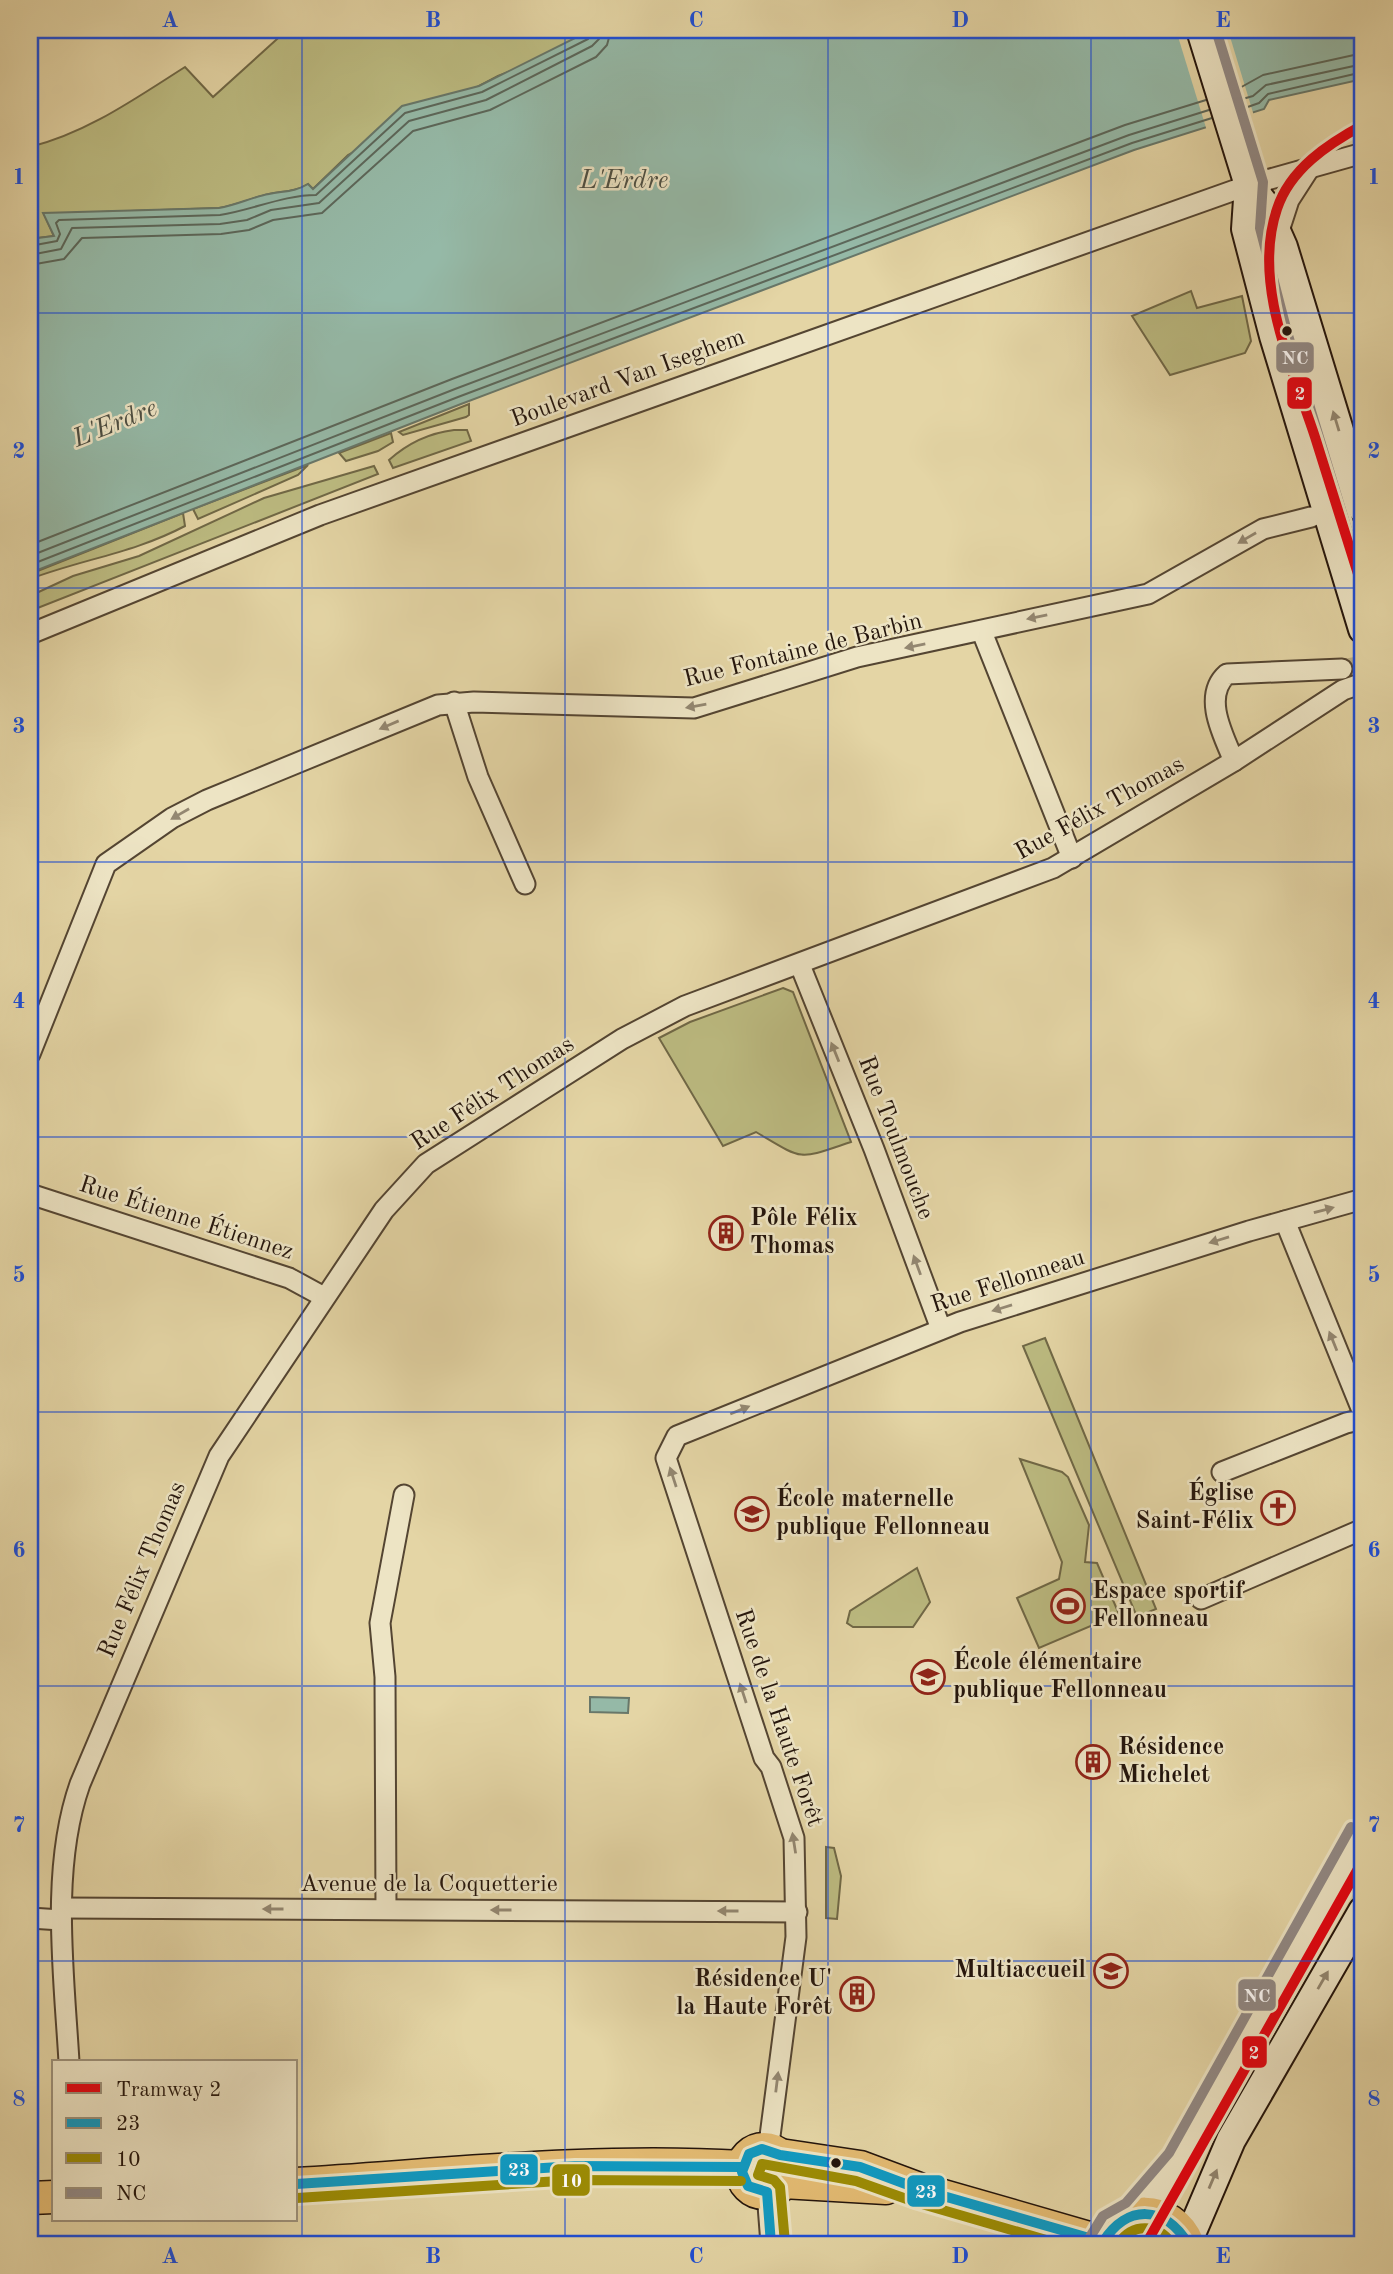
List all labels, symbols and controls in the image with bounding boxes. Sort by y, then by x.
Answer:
text: A [161,9,179,32]
text: B [425,9,441,32]
text: C [688,9,704,32]
text: D [951,9,969,32]
text: E [1215,9,1231,32]
text: 1 [12,166,26,189]
text: 1 [1367,166,1381,189]
water label: L'Erdre [579,168,668,194]
unlabelled marker [1280,324,1294,338]
street label: Boulevard Van Iseghem [508,326,748,432]
line badge: NC [1275,341,1315,374]
text: NC [1281,350,1309,369]
line badge: 2 [1286,376,1313,410]
text: 2 [1294,386,1306,405]
water label: L'Erdre [68,395,161,453]
one-way arrow [1331,410,1341,431]
text: 2 [12,440,26,463]
text: 2 [1367,440,1381,463]
one-way arrow [1237,532,1256,544]
street label: Rue Fontaine de Barbin [681,610,925,692]
one-way arrow [1026,612,1048,623]
one-way arrow [904,640,926,651]
one-way arrow [685,701,707,712]
text: 3 [12,715,26,738]
text: 3 [1367,715,1381,738]
one-way arrow [379,719,400,730]
street label: Rue Félix Thomas [1012,753,1188,865]
one-way arrow [171,808,190,820]
text: 4 [12,990,26,1013]
text: 4 [1367,990,1381,1013]
street label: Rue Félix Thomas [407,1032,579,1156]
one-way arrow [830,1042,841,1063]
street label: Rue Toulmouche [853,1053,937,1223]
street label: Rue Étienne Étiennez [76,1169,297,1265]
one-way arrow [1314,1205,1335,1215]
place label: Pôle Félix Thomas [750,1207,858,1259]
building icon: Pôle Félix Thomas [707,1214,745,1252]
one-way arrow [1208,1235,1229,1246]
street label: Rue Fellonneau [928,1246,1088,1318]
one-way arrow [911,1254,922,1275]
text: 5 [12,1264,26,1287]
text: 5 [1367,1264,1381,1287]
one-way arrow [991,1304,1012,1314]
one-way arrow [1327,1330,1338,1351]
one-way arrow [729,1405,750,1416]
one-way arrow [667,1466,677,1487]
place label: Église Saint-Félix [1136,1476,1254,1534]
street label: Rue Félix Thomas [95,1478,191,1662]
place label: École maternelle publique Fellonneau [776,1482,990,1540]
church icon: Église Saint-Félix [1259,1489,1297,1527]
school or university icon: École maternelle publique Fellonneau [733,1495,771,1533]
text: 6 [12,1539,26,1562]
text: 6 [1367,1539,1381,1562]
place label: Espace sportif Fellonneau [1092,1580,1245,1632]
sports icon: Espace sportif Fellonneau [1049,1587,1087,1625]
street label: Rue de la Haute Forêt [729,1606,827,1830]
place label: École élémentaire publique Fellonneau [953,1645,1167,1703]
school or university icon: École élémentaire publique Fellonneau [909,1658,947,1696]
one-way arrow [737,1682,748,1703]
place label: Résidence Michelet [1118,1736,1224,1788]
building icon: Résidence Michelet [1074,1743,1112,1781]
text: 7 [12,1814,26,1837]
text: 7 [1367,1814,1381,1837]
one-way arrow [788,1832,799,1854]
street label: Avenue de la Coquetterie [300,1873,558,1897]
one-way arrow [262,1903,284,1915]
one-way arrow [490,1904,512,1916]
one-way arrow [717,1905,739,1917]
school or university icon: Multiaccueil [1092,1952,1130,1990]
place label: Multiaccueil [955,1959,1086,1983]
place label: Résidence U' la Haute Forêt [676,1968,832,2020]
one-way arrow [1317,1971,1329,1990]
building icon: Résidence U' la Haute Forêt [838,1975,876,2013]
line badge: NC [1237,1978,1277,2012]
text: NC [1243,1988,1271,2007]
line badge: 2 [1241,2035,1268,2069]
text: 2 [1248,2045,1260,2064]
legend [52,2060,298,2222]
one-way arrow [772,2071,783,2093]
text: Tramway 2 [116,2080,222,2101]
text: 8 [12,2088,26,2111]
text: 8 [1367,2088,1381,2111]
text: 23 [116,2114,140,2135]
text: 10 [116,2150,140,2171]
line badge: 23 [499,2153,539,2186]
unlabelled marker [829,2156,843,2170]
text: 23 [508,2162,530,2181]
line badge: 10 [551,2163,591,2197]
one-way arrow [1208,2169,1219,2190]
text: 10 [560,2173,582,2192]
line badge: 23 [906,2174,946,2208]
text: NC [116,2184,146,2205]
text: 23 [915,2184,937,2203]
text: A [161,2245,179,2268]
text: B [425,2245,441,2268]
text: C [688,2245,704,2268]
text: D [951,2245,969,2268]
text: E [1215,2245,1231,2268]

